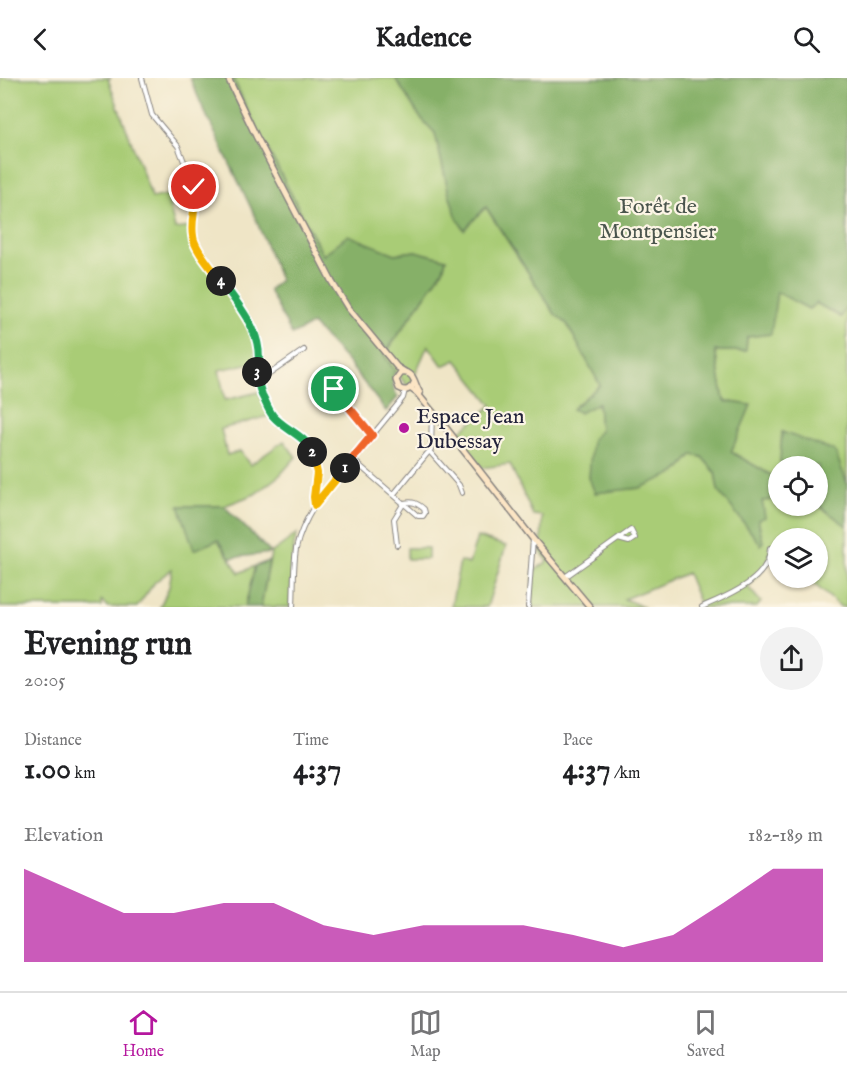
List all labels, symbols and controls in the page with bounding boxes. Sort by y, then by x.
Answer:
text: Kadence [375,22,472,56]
icon: back [24,23,57,56]
icon: search [790,23,823,56]
pin [168,161,219,212]
icon: check [177,170,210,203]
park label: Forêt de Montpensier [600,193,716,246]
pin: 4 [206,266,236,296]
text: 4 [217,271,225,291]
pin: 3 [242,357,272,387]
text: 3 [254,362,260,382]
pin [308,363,359,414]
icon: arrive [317,372,350,405]
place label: Espace Jean Dubessay [416,403,525,456]
marker: Espace Jean Dubessay [397,421,411,435]
pin: 2 [297,437,327,467]
text: 2 [308,442,316,462]
pin: 1 [330,453,360,483]
map controls [768,456,828,588]
button: locate [768,456,828,516]
text: 1 [342,458,348,478]
button: layers [768,528,828,588]
text: Evening run [24,624,192,666]
button: share [760,627,823,690]
text: 20:05 [24,668,66,693]
text: Distance [24,731,82,751]
text: Time [293,731,329,751]
text: Pace [563,731,593,751]
text: 1.00 [24,751,71,789]
text: 4:37 [293,751,341,789]
text: 4:37 [563,751,611,789]
text: km [71,764,96,784]
text: /km [611,764,640,784]
text: Elevation [24,823,103,848]
text: 182–189 m [748,823,823,848]
tab: Home [122,1006,164,1062]
tab: Map [409,1006,442,1062]
tab: Saved [687,1006,725,1062]

